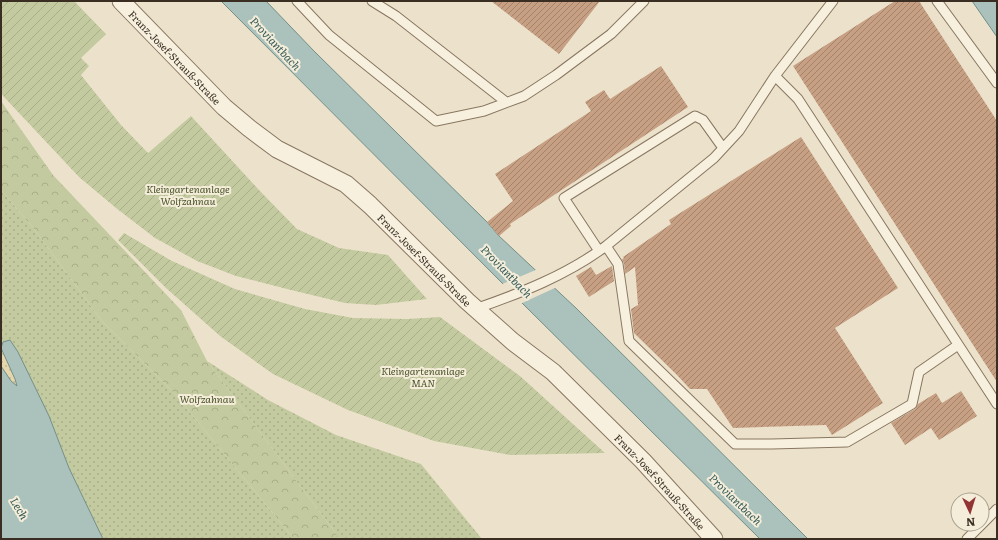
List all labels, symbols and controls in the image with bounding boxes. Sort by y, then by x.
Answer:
street label: Franz-Josef-Strauß-Straße [126,6,225,107]
water label: Proviantbach [247,13,305,74]
park label: Kleingartenanlage Wolfzahnau [146,181,230,208]
street label: Franz-Josef-Strauß-Straße [375,210,475,309]
water label: Proviantbach [478,241,537,301]
park label: Kleingartenanlage MAN [381,363,465,390]
park label: Wolfzahnau [180,391,234,406]
street label: Franz-Josef-Strauß-Straße [612,430,709,532]
water label: Proviantbach [706,470,766,529]
north arrow [950,492,990,532]
water label: Lech [7,494,33,522]
text: N [966,515,976,531]

